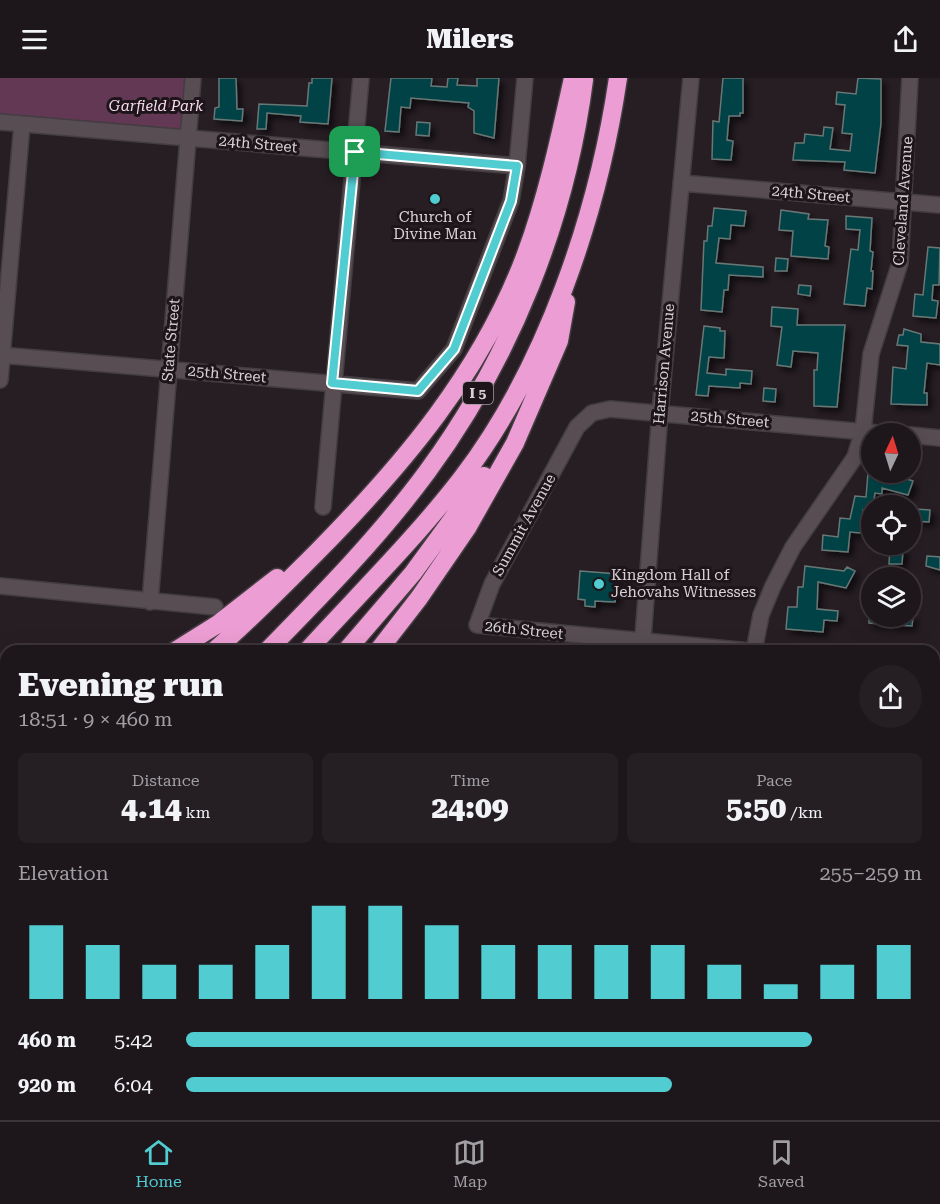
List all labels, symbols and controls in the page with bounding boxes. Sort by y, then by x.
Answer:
icon: menu [18,23,51,56]
text: Milers [426,23,514,55]
icon: share [889,23,922,56]
park label: Garfield Park [109,97,204,115]
pin [329,126,380,177]
street label: 24th Street [218,132,298,156]
icon: arrive [338,135,371,168]
street label: Cleveland Avenue [890,136,916,266]
street label: 24th Street [771,182,851,206]
marker: Church of Divine Man [428,192,442,206]
place label: Church of Divine Man [393,208,477,243]
street label: State Street [158,297,184,382]
street label: Harrison Avenue [650,303,678,425]
street label: 25th Street [187,362,267,386]
road number: I 5 [463,382,493,404]
street label: 25th Street [690,407,770,431]
north arrow [861,423,921,483]
map controls [861,423,921,627]
street label: Summit Avenue [488,471,560,579]
button: locate [861,495,921,555]
place label: Kingdom Hall of Jehovahs Witnesses [611,566,756,601]
button: layers [861,567,921,627]
marker: Kingdom Hall of Jehovahs Witnesses [592,577,606,591]
street label: 26th Street [484,617,565,643]
text: Evening run [18,665,223,704]
button: share [859,665,922,728]
text: 18:51 · 9 × 460 m [18,707,173,731]
text: Distance [132,771,200,790]
text: Time [450,771,490,790]
text: Pace [756,771,792,790]
text: 4.14 [121,790,181,825]
text: 24:09 [431,790,509,825]
text: 5:50 [726,790,786,825]
text: km [181,803,210,822]
text: /km [786,803,823,822]
text: Elevation [18,861,109,885]
text: 255–259 m [819,861,922,885]
text: 460 m [18,1028,76,1052]
text: 5:42 [114,1028,153,1052]
text: 920 m [18,1073,76,1097]
text: 6:04 [114,1073,153,1097]
tab: Home [136,1136,182,1191]
tab: Map [453,1136,487,1191]
tab: Saved [758,1136,805,1191]

